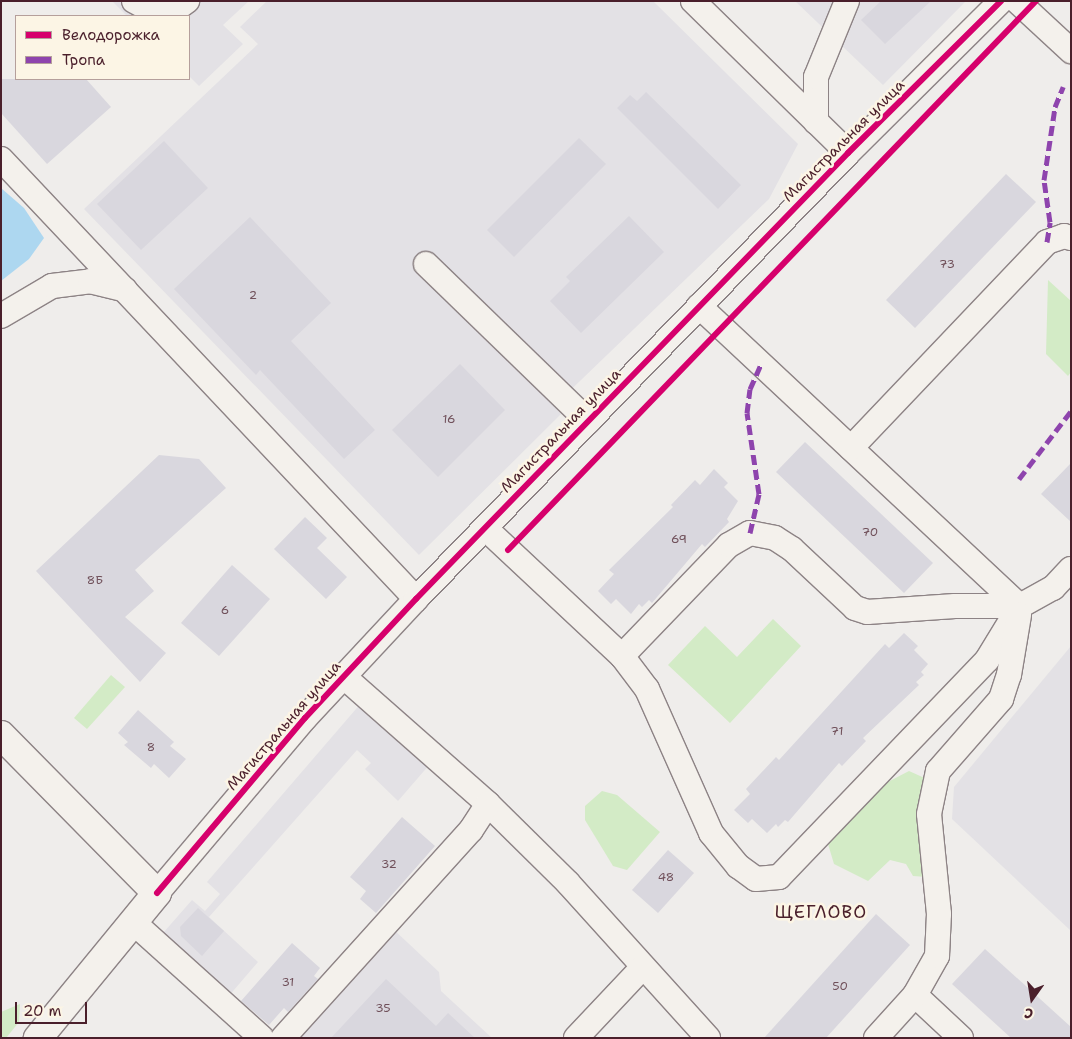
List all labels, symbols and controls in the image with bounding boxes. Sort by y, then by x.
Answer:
legend [15,15,190,80]
text: Велодорожка [62,25,160,45]
text: Тропа [62,50,105,70]
street label: Магистральная улица [779,76,909,206]
house number: 73 [939,258,955,272]
house number: 2 [249,289,257,303]
street label: Магистральная улица [497,365,625,497]
house number: 16 [442,413,456,427]
house number: 70 [862,526,878,540]
house number: 69 [671,533,687,547]
house number: 8Б [87,574,103,588]
house number: 6 [221,604,229,618]
street label: Магистральная улица [223,658,345,794]
house number: 71 [831,725,843,739]
house number: 8 [147,741,155,755]
house number: 32 [381,858,397,872]
house number: 48 [658,871,674,885]
district label: ЩЕГЛОВО [774,901,868,923]
north arrow [1007,974,1057,1024]
house number: 31 [282,976,294,990]
house number: 50 [832,980,848,994]
scale bar [18,992,90,1024]
text: 20 m [23,1001,62,1021]
house number: 35 [375,1002,391,1016]
text: С [1022,1004,1035,1023]

